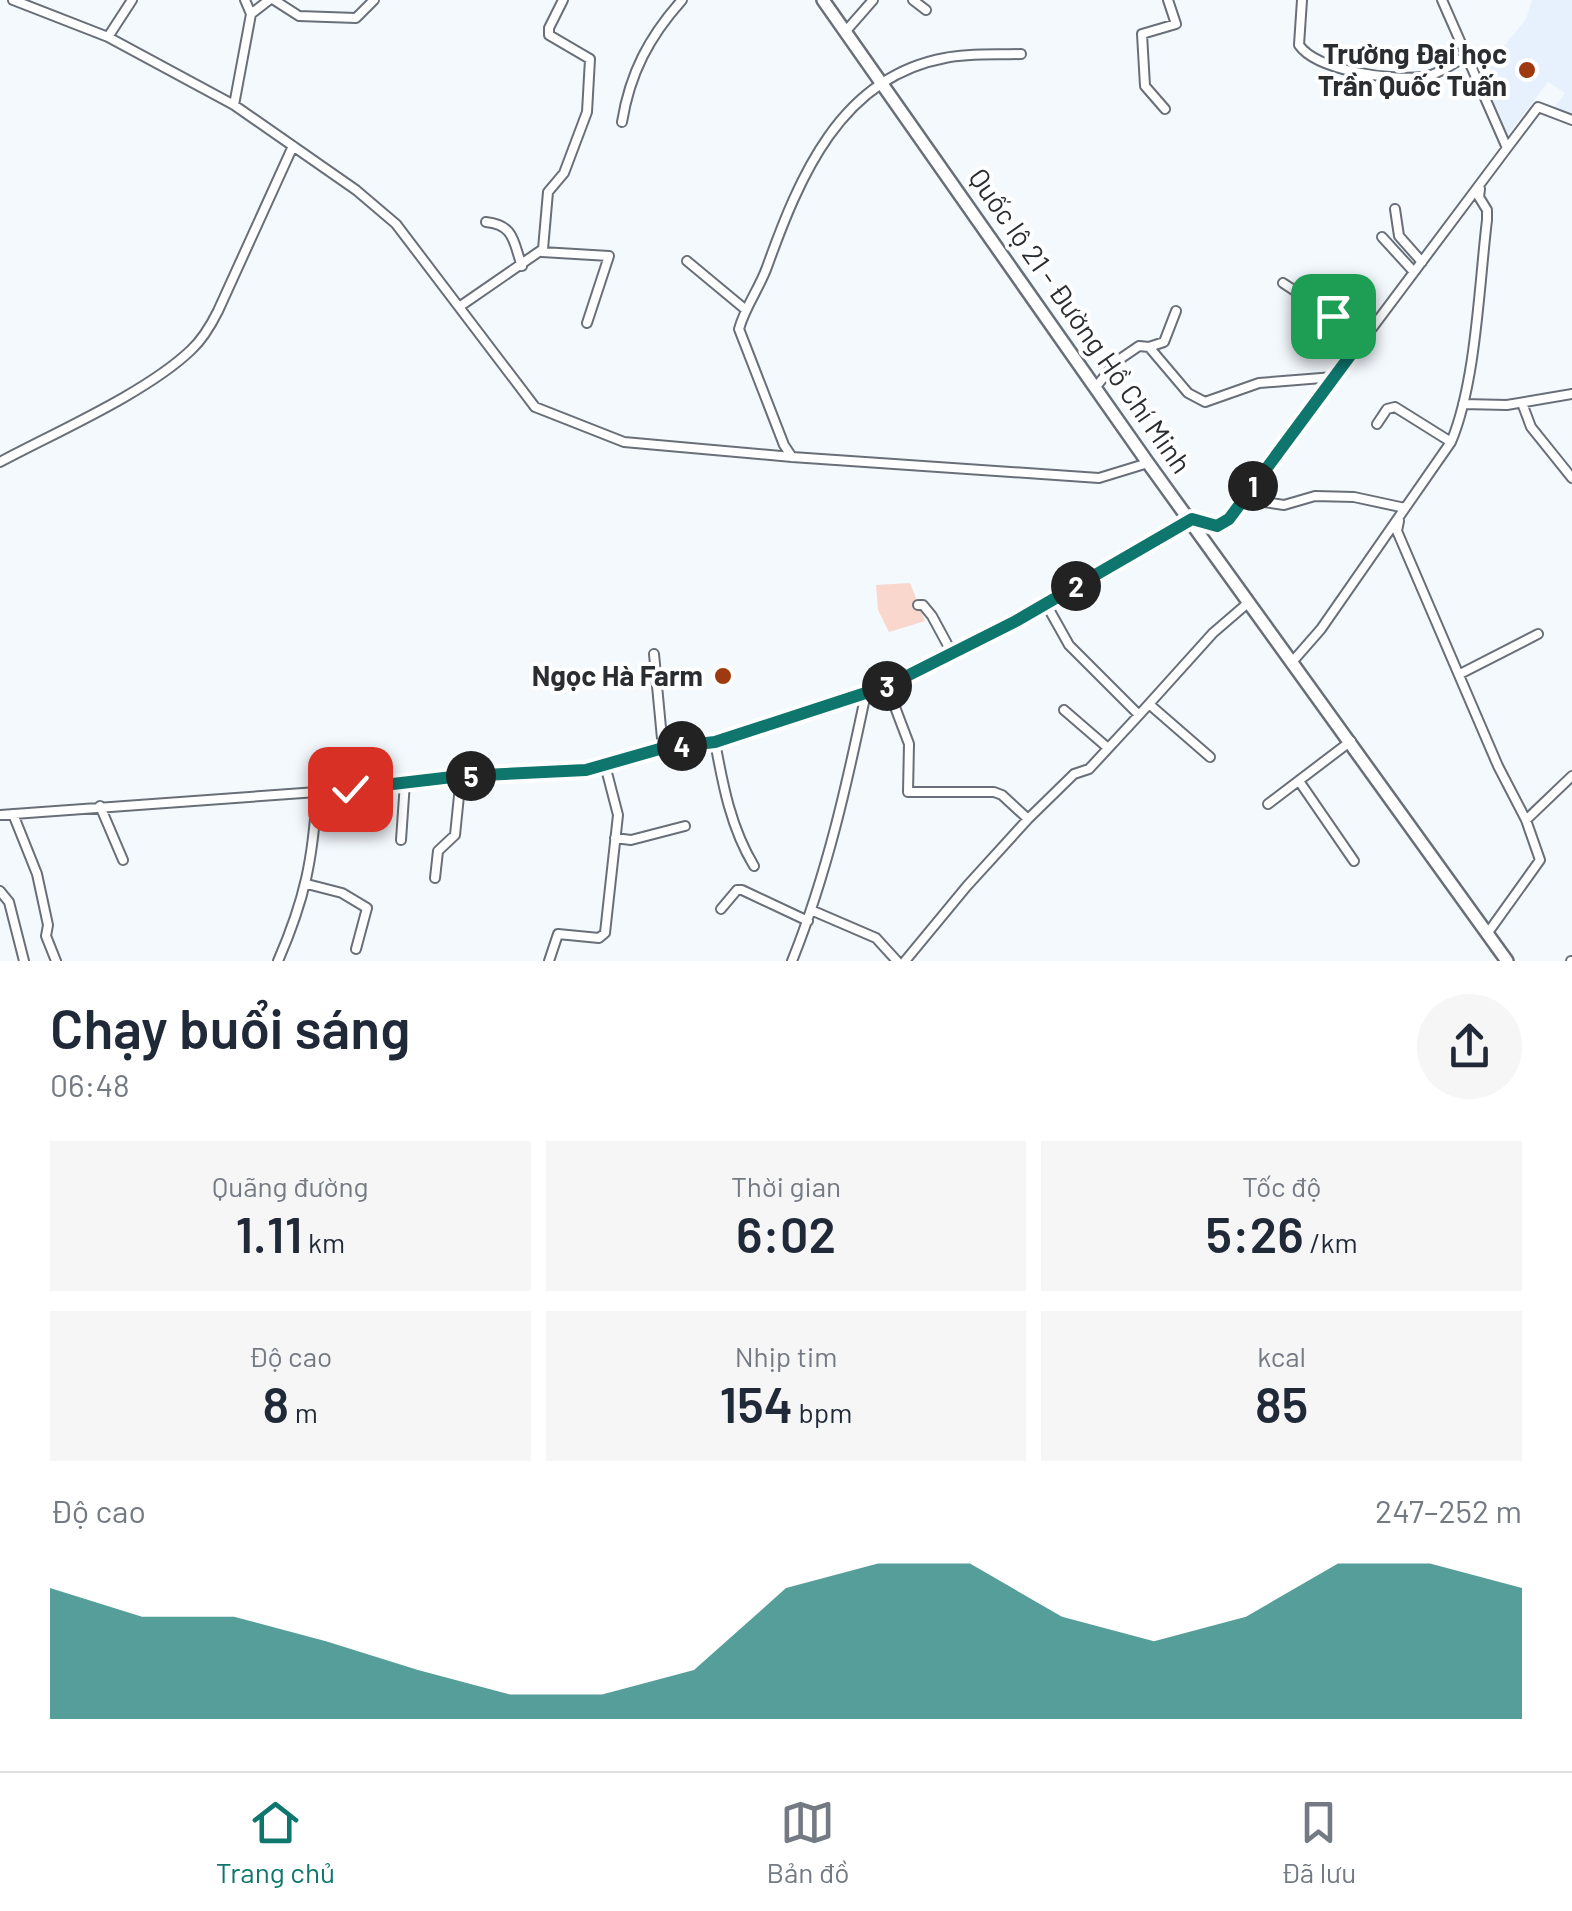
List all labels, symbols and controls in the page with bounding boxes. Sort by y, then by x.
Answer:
place label: Trường Đại học Trần Quốc Tuấn [1318,36,1507,102]
marker: Trường Đại học Trần Quốc Tuấn [1516,59,1538,81]
street label: Quốc lộ 21 - Đường Hồ Chí Minh [962,161,1199,479]
pin [1291,274,1376,359]
icon: arrive [1306,289,1361,344]
pin: 1 [1228,461,1278,511]
text: 1 [1248,469,1258,503]
pin: 2 [1051,561,1101,611]
text: 2 [1068,569,1084,603]
place label: Ngọc Hà Farm [532,658,703,692]
pin: 3 [862,661,912,711]
marker: Ngọc Hà Farm [712,665,734,687]
text: 3 [879,669,895,703]
pin: 4 [657,721,707,771]
text: 4 [674,729,690,763]
pin [308,747,393,832]
pin: 5 [446,751,496,801]
text: 5 [463,759,479,793]
icon: check [323,762,378,817]
text: Chạy buổi sáng [50,994,410,1060]
button: share [1417,994,1522,1099]
text: 06:48 [50,1065,130,1103]
text: Quãng đường [212,1169,369,1203]
text: Thời gian [731,1169,841,1203]
text: Tốc độ [1242,1169,1321,1203]
text: 1.11 [235,1203,302,1263]
text: 6:02 [736,1203,836,1263]
text: 5:26 [1206,1203,1304,1263]
text: km [302,1225,345,1259]
text: /km [1304,1225,1358,1259]
text: Độ cao [248,1339,332,1373]
text: Nhịp tim [735,1339,837,1373]
text: kcal [1257,1339,1306,1373]
text: 8 [263,1373,289,1433]
text: 154 [720,1373,793,1433]
text: 85 [1255,1373,1308,1433]
text: m [289,1395,318,1429]
text: bpm [793,1395,852,1429]
text: Độ cao [50,1491,146,1529]
text: 247–252 m [1375,1491,1522,1529]
tab: Trang chủ [216,1795,335,1889]
tab: Bản đồ [767,1795,849,1889]
tab: Đã lưu [1281,1795,1356,1889]

